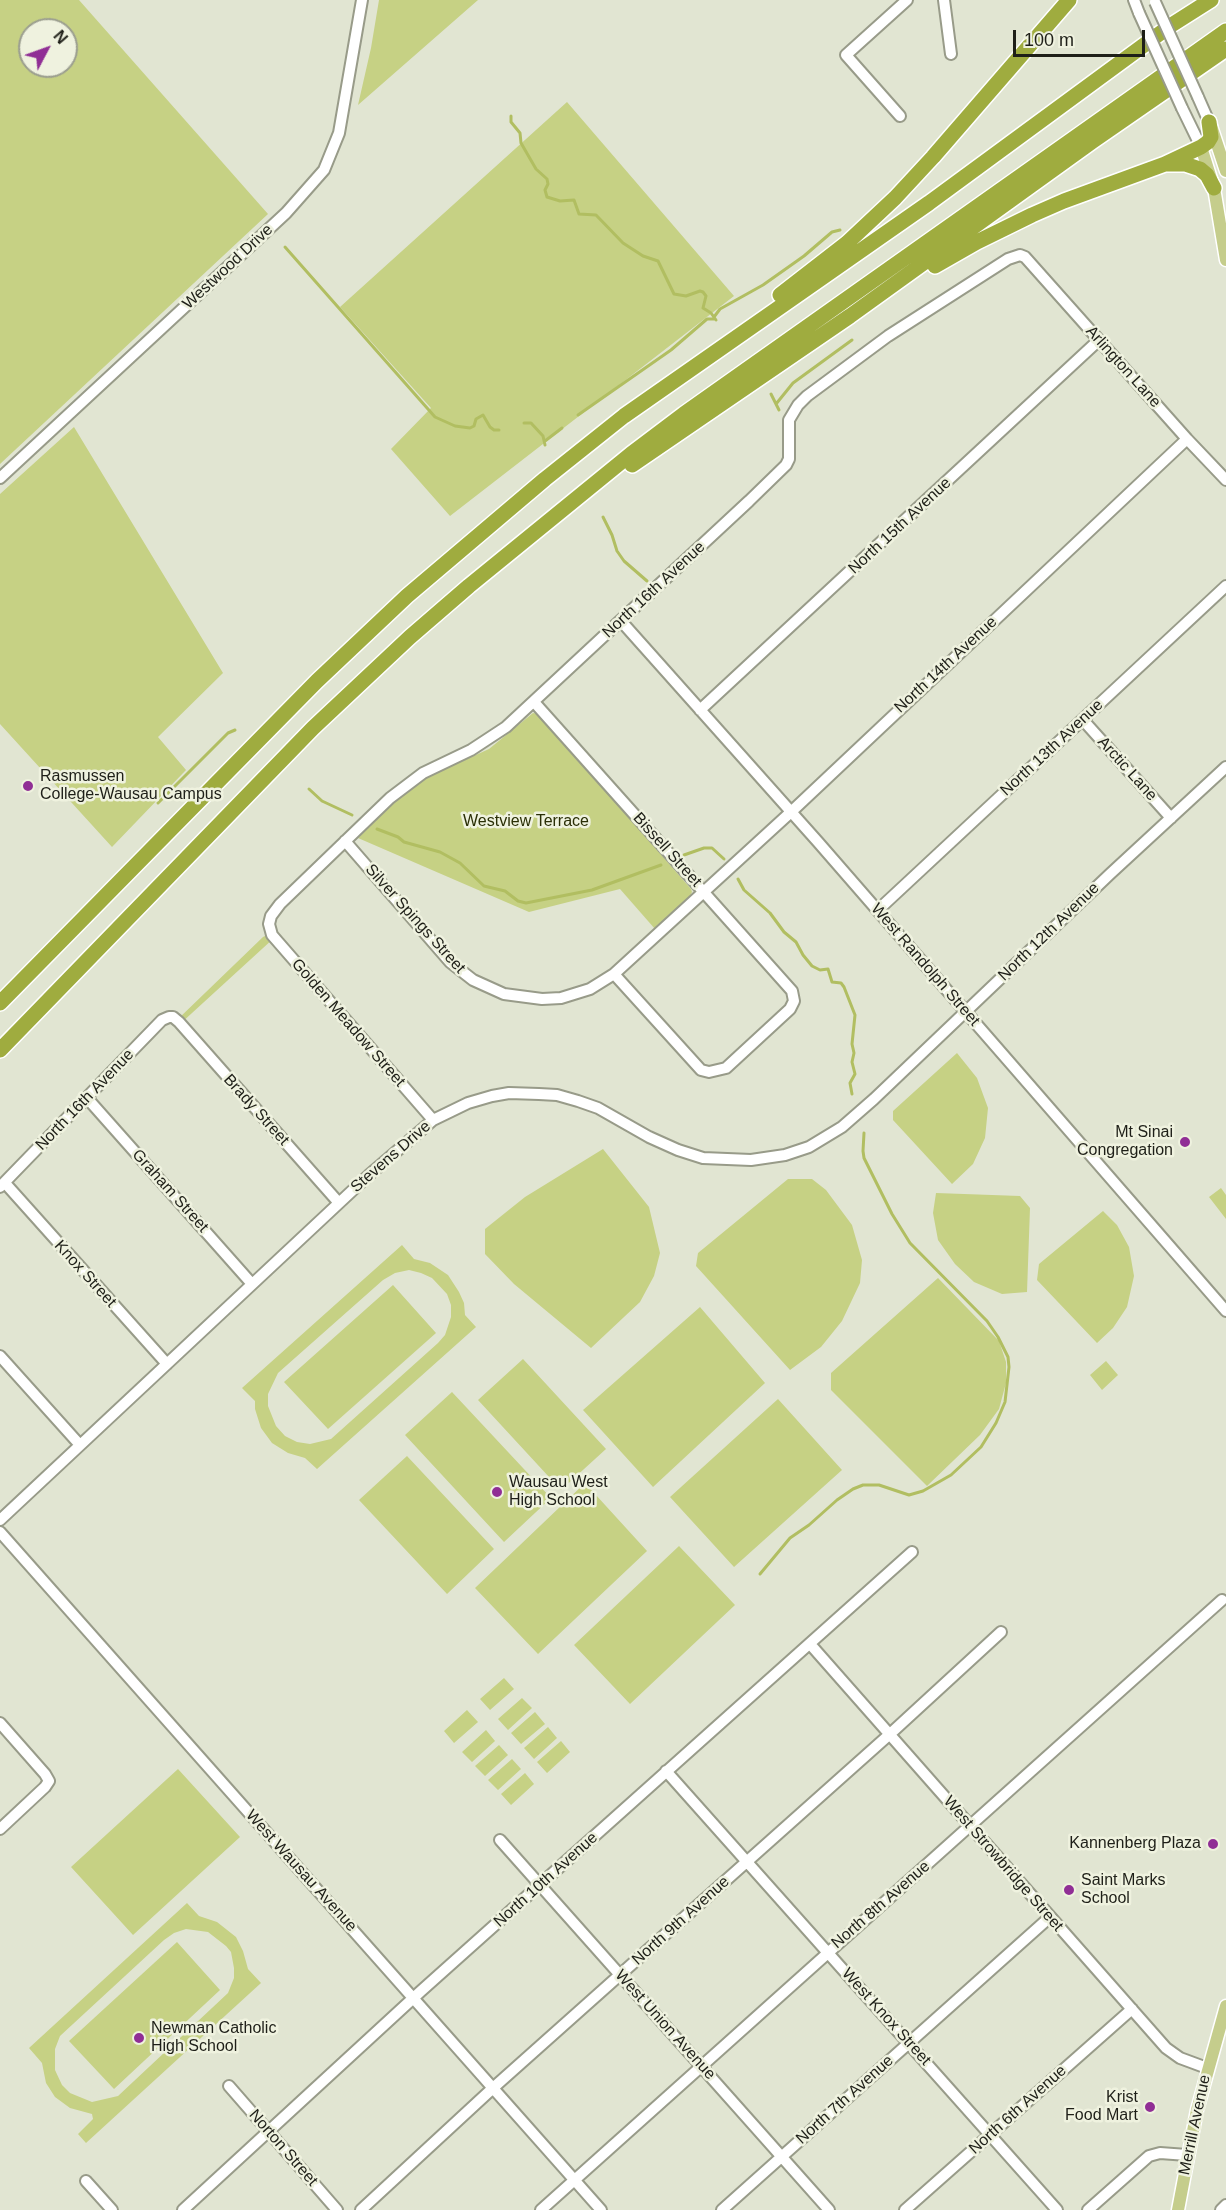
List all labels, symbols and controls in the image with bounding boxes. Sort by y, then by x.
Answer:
north arrow [18,18,78,78]
scale bar [1016,18,1148,56]
text: N [50,27,71,47]
text: 100 m [1024,30,1074,50]
street label: Westwood Drive [179,220,277,314]
street label: Arlington Lane [1081,322,1165,412]
street label: North 15th Avenue [845,474,955,578]
street label: North 16th Avenue [599,538,709,642]
street label: North 14th Avenue [891,613,1001,717]
street label: North 13th Avenue [997,696,1107,800]
street label: Arctic Lane [1093,733,1161,805]
place label: Rasmussen College-Wausau Campus [40,767,222,805]
marker: Rasmussen College-Wausau Campus [21,779,35,793]
street label: Bissell Street [629,809,705,891]
park label: Westview Terrace [463,812,589,832]
street label: Silver Spings Street [361,860,469,978]
street label: North 12th Avenue [994,879,1104,985]
street label: West Randolph Street [867,900,983,1030]
street label: Golden Meadow Street [287,955,409,1091]
street label: North 16th Avenue [32,1045,138,1155]
street label: Brady Street [219,1071,293,1149]
street label: Stevens Drive [347,1117,435,1197]
place label: Mt Sinai Congregation [1077,1123,1173,1161]
marker: Mt Sinai Congregation [1178,1135,1192,1149]
street label: Graham Street [128,1146,212,1236]
street label: Knox Street [50,1237,120,1311]
place label: Wausau West High School [509,1473,608,1511]
marker: Wausau West High School [490,1485,504,1499]
street label: West Strowbridge Street [939,1792,1067,1936]
street label: West Wausau Avenue [241,1806,361,1936]
street label: North 10th Avenue [490,1828,602,1932]
place label: Kannenberg Plaza [1069,1834,1201,1854]
marker: Kannenberg Plaza [1206,1837,1220,1851]
street label: North 8th Avenue [828,1857,934,1953]
place label: Saint Marks School [1081,1871,1165,1909]
street label: North 9th Avenue [628,1872,734,1970]
marker: Saint Marks School [1062,1883,1076,1897]
street label: West Knox Street [837,1964,935,2070]
street label: West Union Avenue [611,1966,719,2084]
place label: Newman Catholic High School [151,2019,276,2057]
marker: Newman Catholic High School [132,2031,146,2045]
street label: North 7th Avenue [792,2051,898,2149]
street label: North 6th Avenue [965,2061,1071,2159]
street label: Merrill Avenue [1175,2073,1215,2177]
place label: Krist Food Mart [1065,2088,1138,2126]
marker: Krist Food Mart [1143,2100,1157,2114]
street label: Norton Street [245,2106,321,2190]

